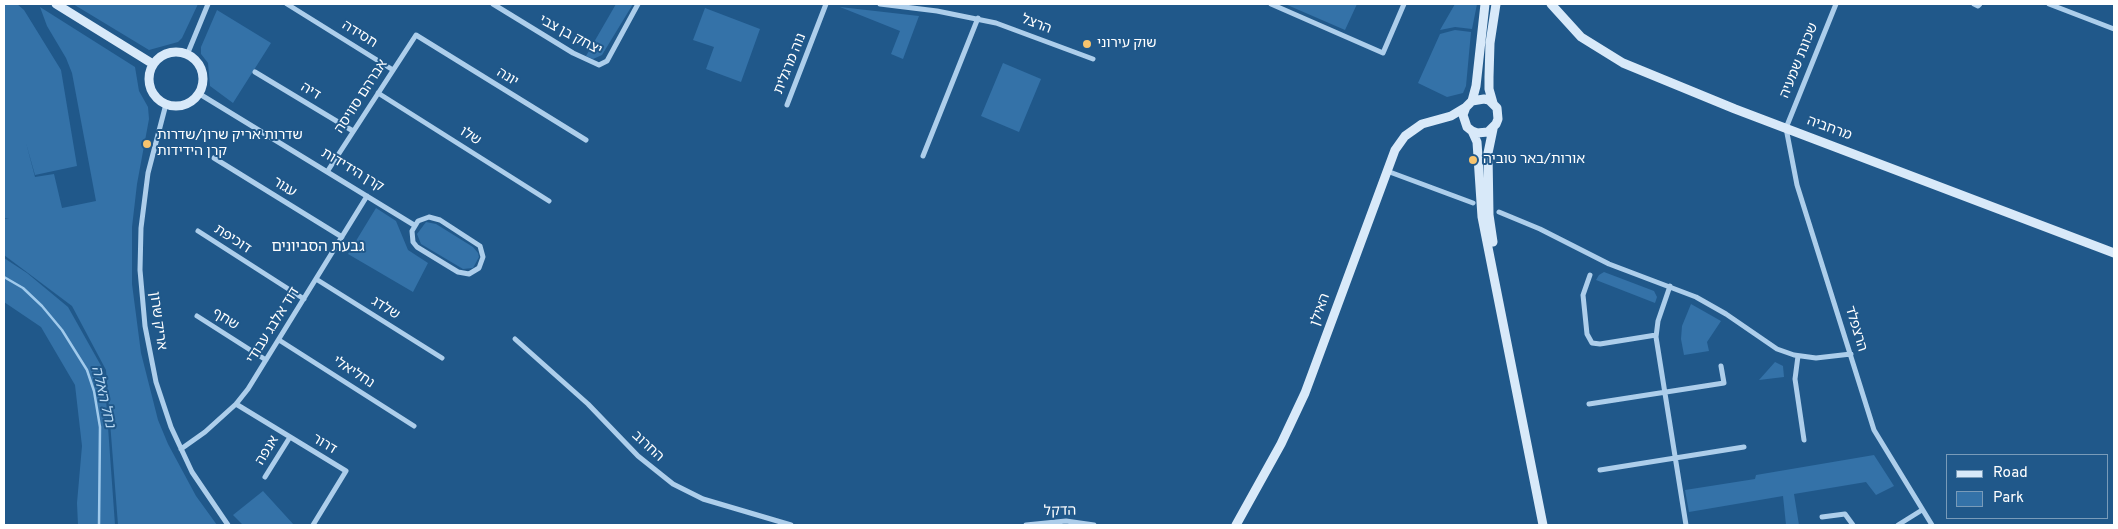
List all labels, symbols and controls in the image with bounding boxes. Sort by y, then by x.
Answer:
street label: יצחק בן צבי [536,12,604,60]
street label: הרצל [1018,12,1054,38]
street label: חסידה [338,18,380,52]
street label: שכונת שמעיה [1777,21,1823,101]
street label: נוה מרגלית [771,31,811,97]
place label: שוק עירוני [1097,36,1156,52]
marker: שוק עירוני [1081,38,1093,50]
street label: אברהם סוויסה [332,57,392,137]
street label: יונה [493,65,521,91]
street label: דיה [297,80,323,104]
street label: מרחביה [1804,113,1854,145]
street label: שלו [456,124,484,150]
place label: שדרות אריק שרון/שדרות קרן הידידות [157,128,303,160]
marker: שדרות אריק שרון/שדרות קרן הידידות [141,138,153,150]
street label: קרן הידידות [318,146,386,196]
place label: אורות/באר טוביה [1483,152,1585,168]
marker: אורות/באר טוביה [1467,154,1479,166]
street label: עגור [269,174,299,202]
street label: דוכיפת [210,222,254,258]
district label: גבעת הסביונים [271,239,365,257]
street label: דוד אלבג עבודי [244,285,304,367]
street label: אריק שרון [145,291,169,351]
street label: האילן [1307,291,1335,329]
street label: שלדג [368,294,402,324]
street label: הרצפלד [1840,304,1870,354]
street label: שחף [209,305,241,335]
street label: נחליאלי [329,353,377,393]
water label: נחל האלה [86,364,118,430]
street label: החרוב [628,428,666,466]
street label: דרור [309,431,339,459]
street label: אנפה [253,433,283,469]
legend [1946,454,2108,519]
text: Road [1993,464,2028,483]
text: Park [1993,489,2024,508]
street label: הדקל [1044,503,1076,521]

